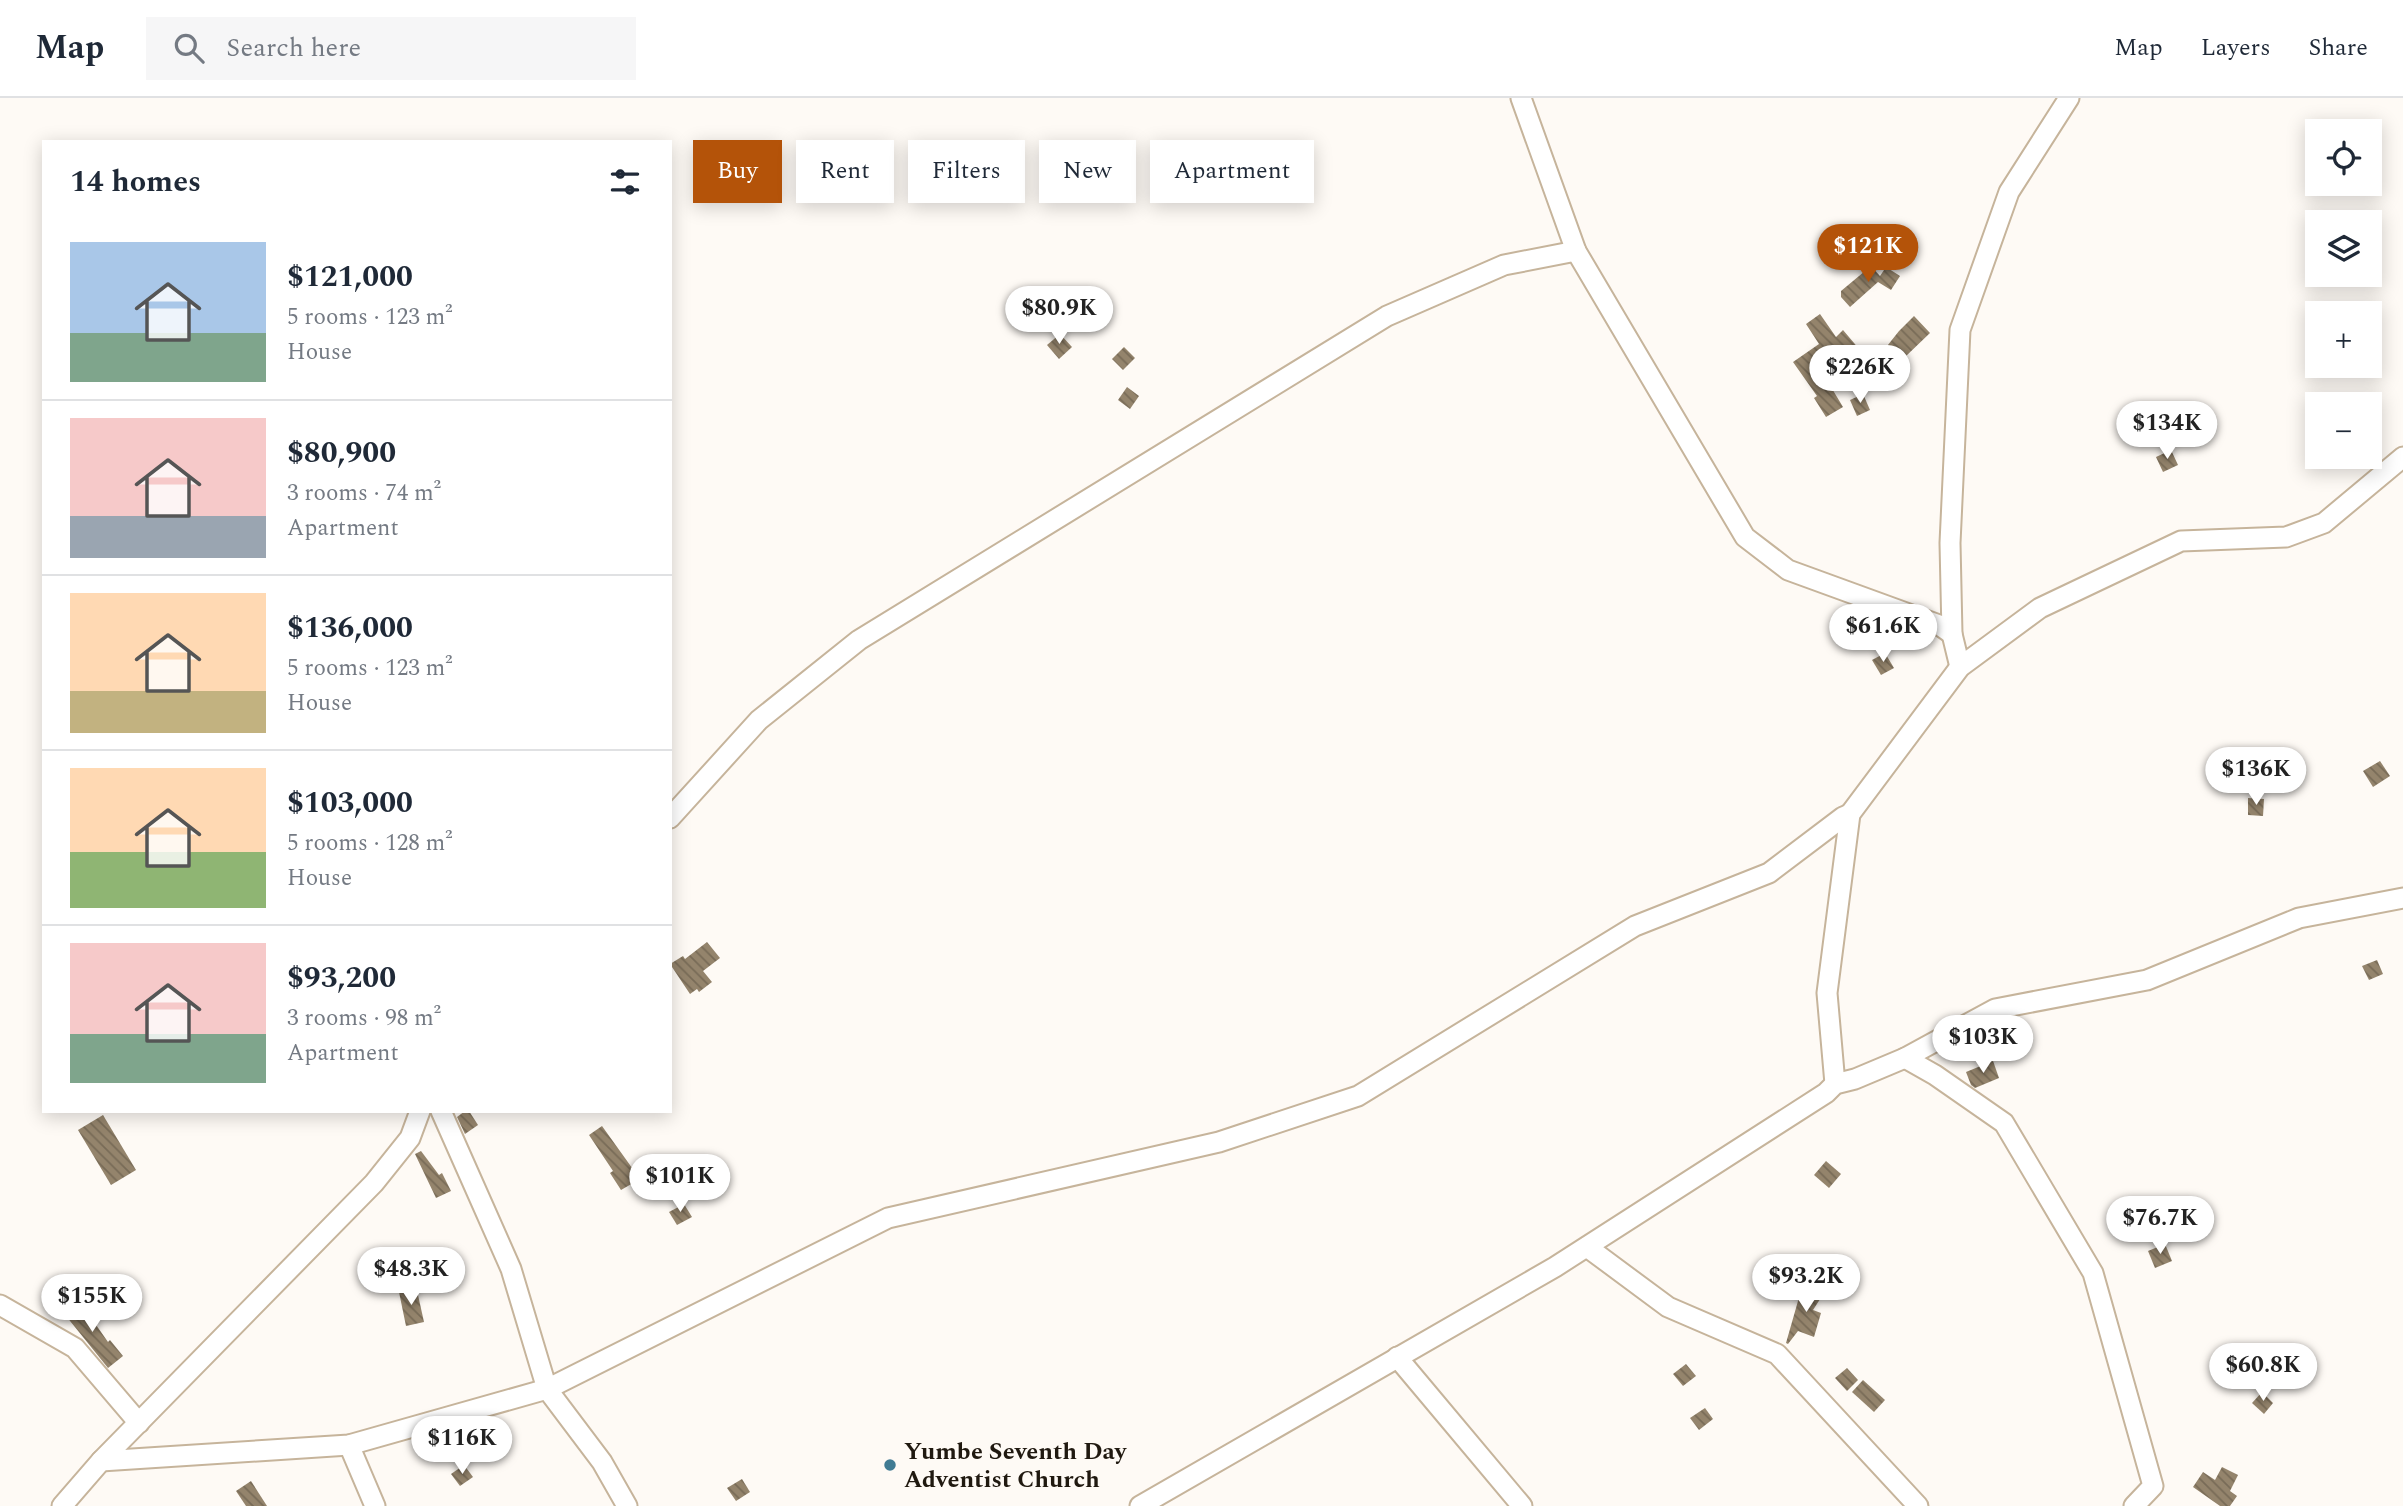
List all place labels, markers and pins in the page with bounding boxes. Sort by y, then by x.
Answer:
pin: $121K [1819,225,1917,284]
pin: $80.9K [1002,286,1116,346]
pin: $226K [1811,345,1909,405]
pin: $134K [2118,402,2216,461]
pin: $61.6K [1826,604,1940,664]
pin: $136K [2207,748,2305,807]
pin: $103K [1934,1016,2032,1075]
pin: $101K [631,1154,729,1214]
pin: $76.7K [2103,1196,2217,1256]
pin: $48.3K [354,1248,468,1307]
pin: $93.2K [1749,1254,1863,1314]
pin: $155K [43,1274,141,1334]
pin: $60.8K [2206,1344,2320,1403]
pin: $116K [413,1416,511,1476]
place label: Yumbe Seventh Day Adventist Church [904,1434,1128,1498]
marker: Yumbe Seventh Day Adventist Church [882,1457,898,1473]

